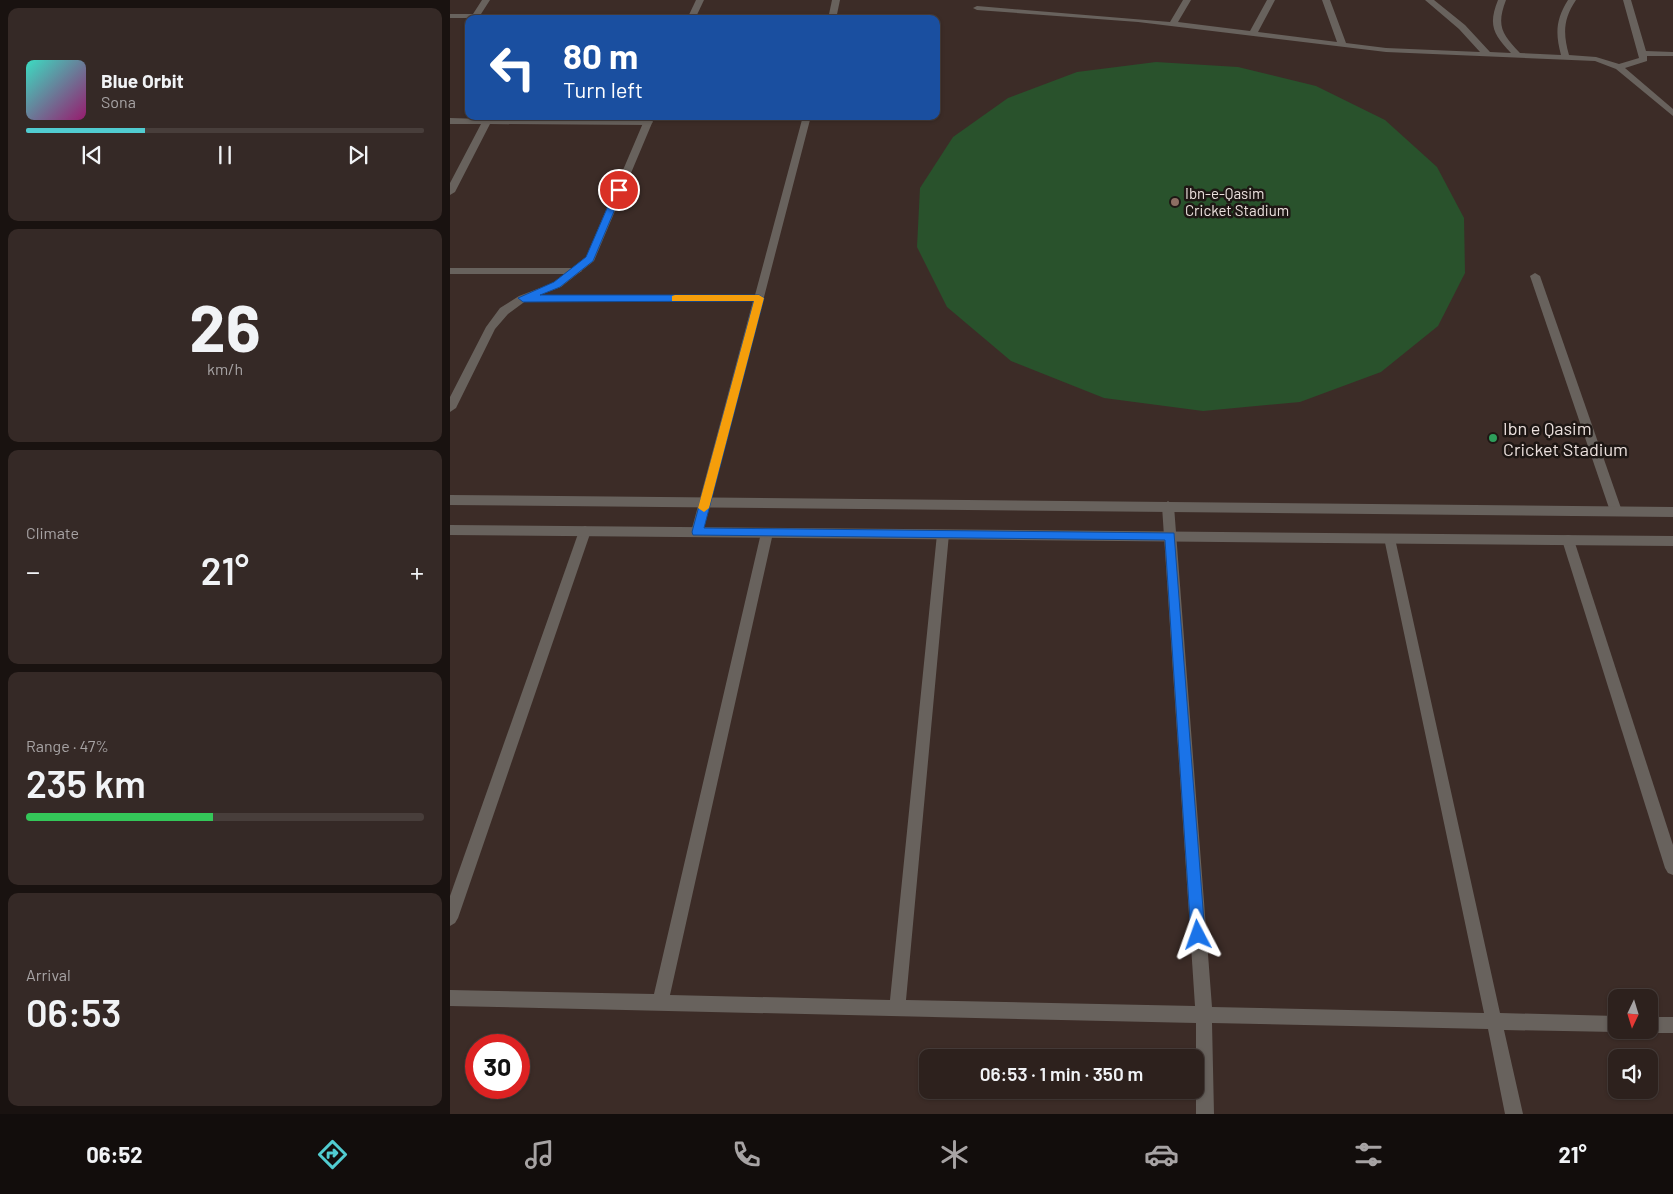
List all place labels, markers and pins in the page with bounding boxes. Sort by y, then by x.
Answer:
pin [598,169,640,211]
place label: Ibn-e-Qasim Cricket Stadium [1185,184,1289,219]
marker: Ibn-e-Qasim Cricket Stadium [1169,196,1181,208]
place label: Ibn e Qasim Cricket Stadium [1503,417,1628,460]
marker: Ibn e Qasim Cricket Stadium [1487,432,1499,444]

